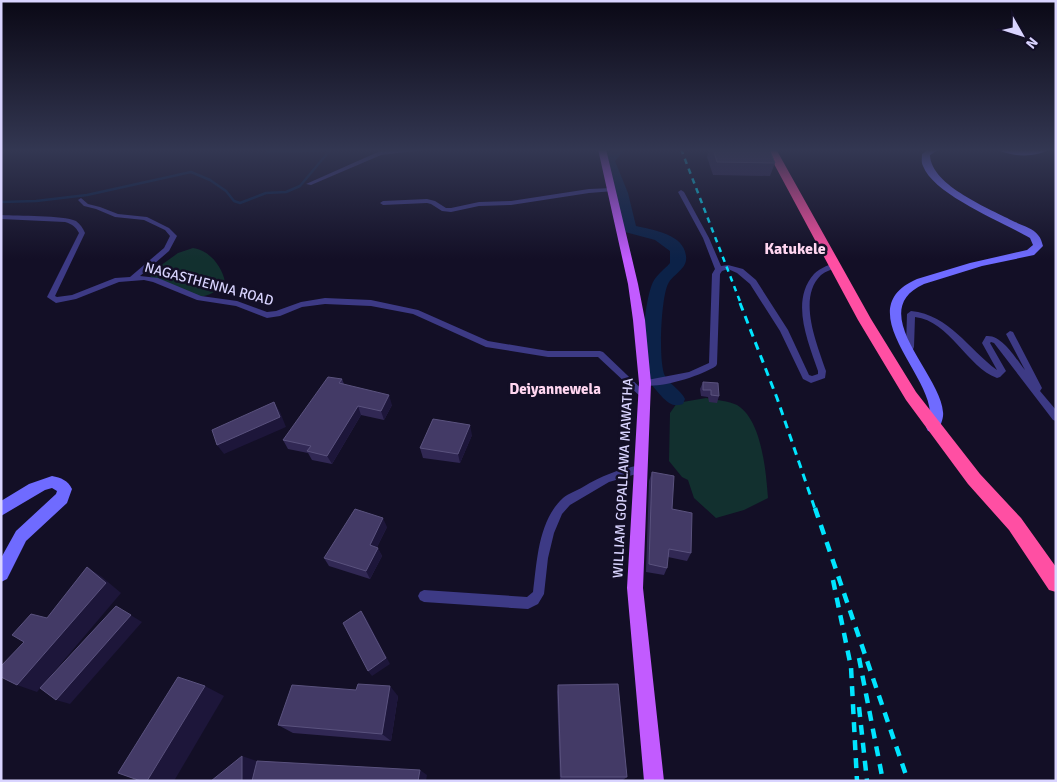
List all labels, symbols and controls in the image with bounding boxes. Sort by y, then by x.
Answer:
north arrow [997,10,1047,60]
text: N [1022,34,1041,52]
district label: Katukele [764,239,826,259]
street label: NAGASTHENNA ROAD [143,259,275,309]
street label: WILLIAM GOPALLAWA MAWATHA [609,377,637,579]
district label: Deiyannewela [509,380,601,398]

